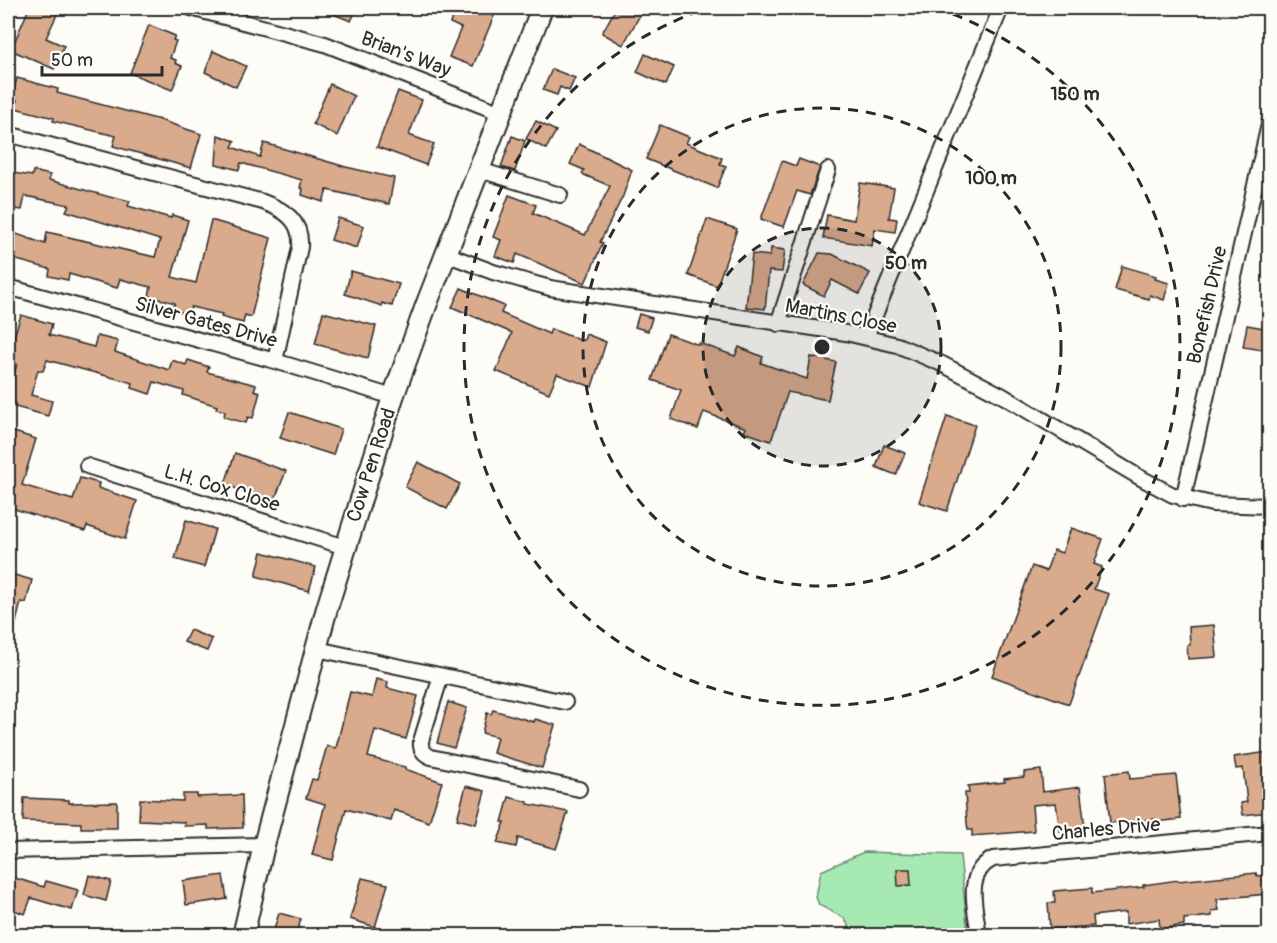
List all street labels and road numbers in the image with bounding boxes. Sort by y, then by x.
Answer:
street label: Brian's Way [358,25,455,83]
street label: Bonefish Drive [1181,244,1233,366]
street label: Silver Gates Drive [132,291,280,353]
street label: Martins Close [783,293,899,339]
street label: Cow Pen Road [341,405,401,525]
street label: L.H. Cox Close [161,459,283,517]
street label: Charles Drive [1051,812,1161,846]

